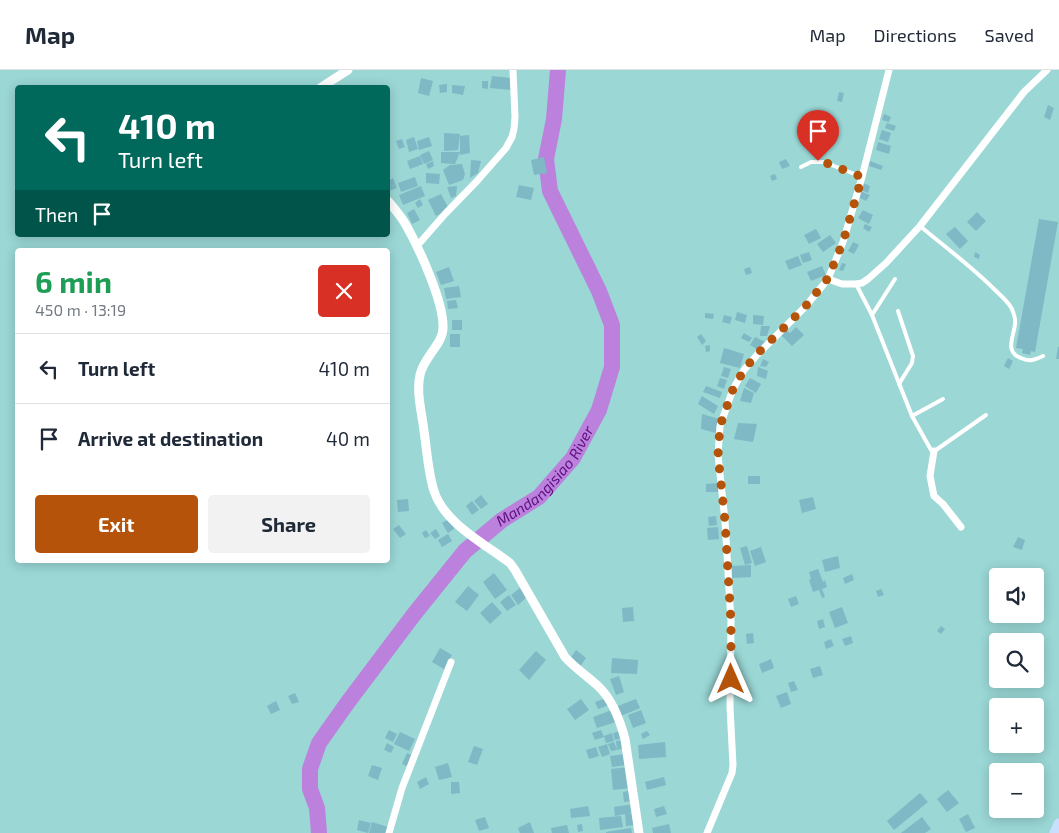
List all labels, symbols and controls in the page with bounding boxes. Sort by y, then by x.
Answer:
text: Map [25,20,75,49]
text: Map [809,24,846,46]
text: Directions [874,24,957,46]
text: Saved [985,24,1034,46]
text: 410 m [118,104,216,146]
icon: left [35,105,100,170]
pin [797,110,839,161]
icon: arrive [804,117,832,145]
text: Turn left [118,146,203,172]
icon: arrive [88,200,116,228]
text: Then [35,203,78,226]
text: 6 min [35,263,112,299]
button: close [318,265,370,317]
text: 450 m · 13:19 [35,300,126,319]
icon: left [35,355,63,383]
text: Turn left [78,357,155,380]
text: 410 m [318,357,370,380]
water label: Mandangisiao River [492,422,597,529]
icon: arrive [35,425,63,453]
text: Arrive at destination [78,427,263,450]
text: 40 m [326,427,370,450]
button: Exit [35,495,198,553]
button: Share [208,495,370,553]
map controls [989,568,1044,818]
button: sound [989,568,1044,623]
button: search [989,633,1044,688]
position arrow [704,652,756,704]
button: + [989,698,1044,753]
button: − [989,763,1044,818]

